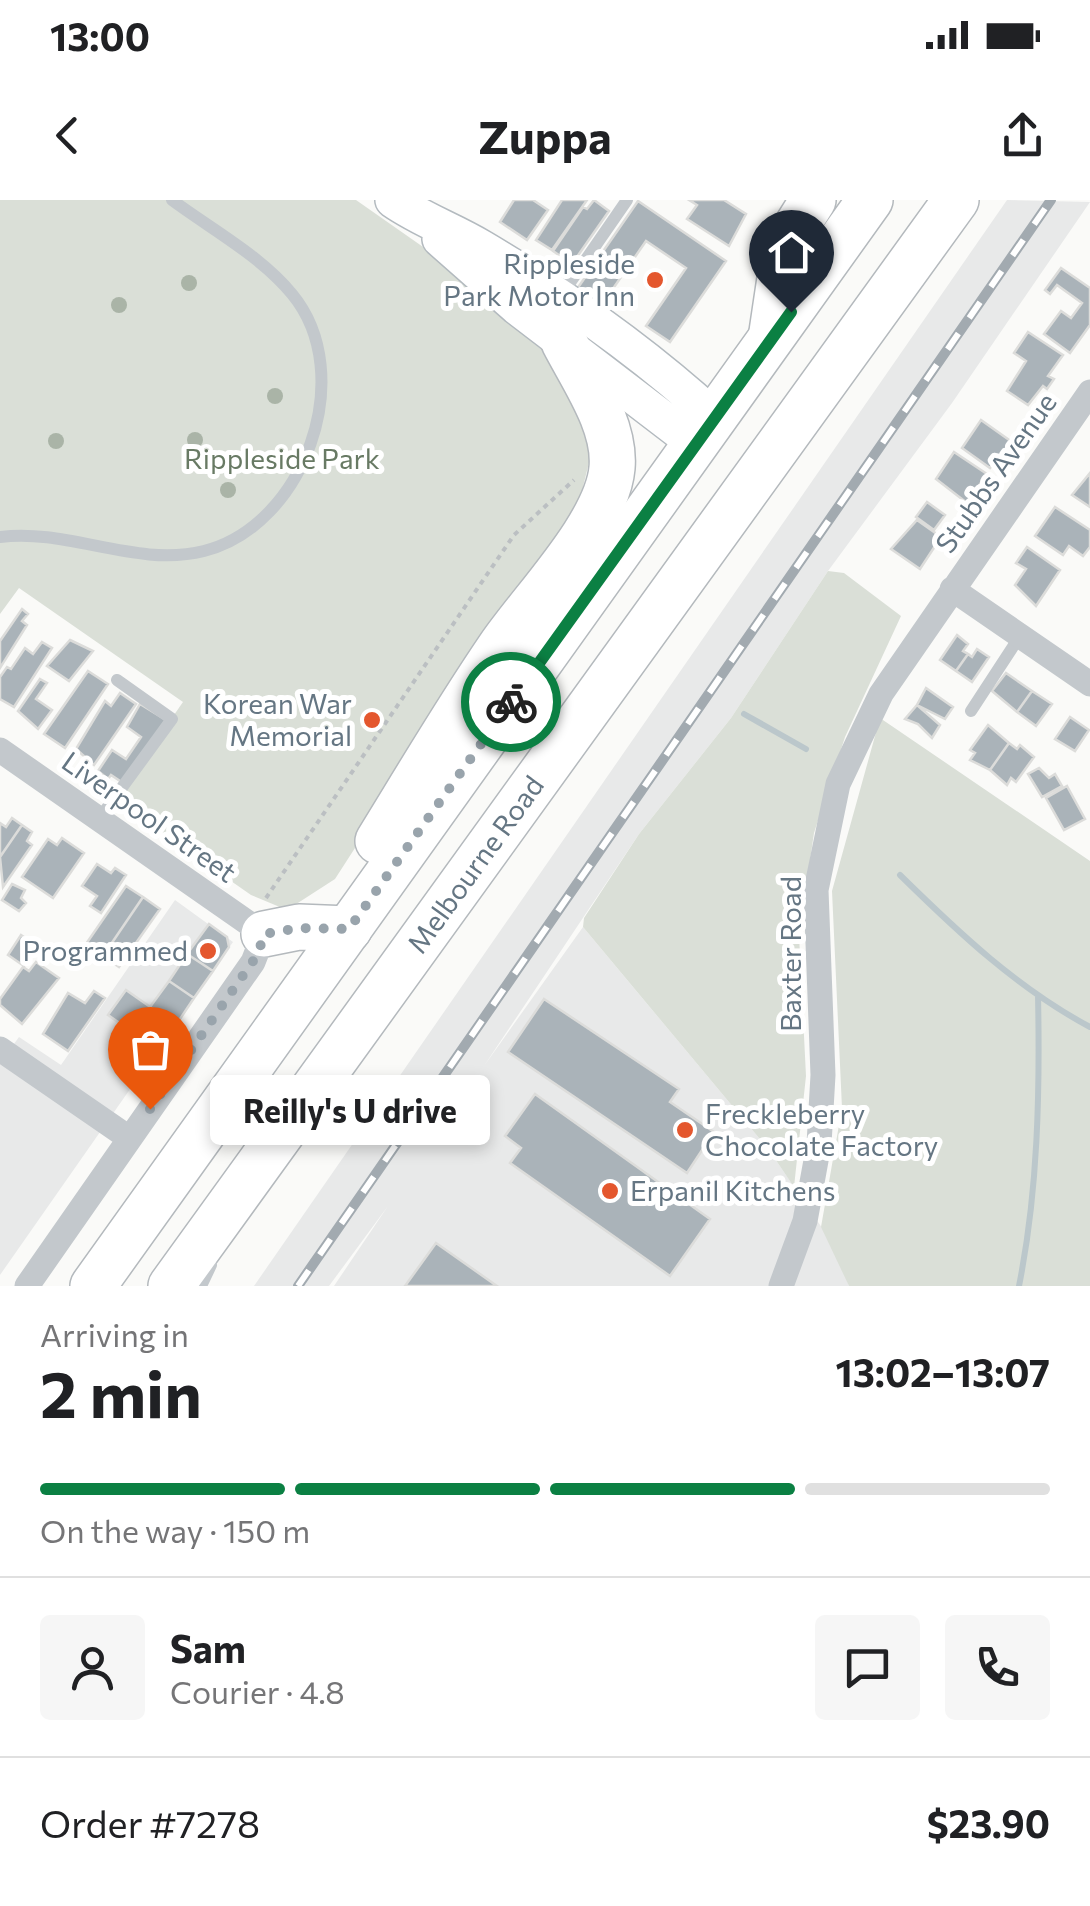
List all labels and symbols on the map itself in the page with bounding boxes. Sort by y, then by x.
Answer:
pin [749,210,834,313]
place label: Rippleside Park Motor Inn [443,246,635,312]
marker: Rippleside Park Motor Inn [644,269,666,291]
street label: Stubbs Avenue [927,386,1063,559]
park label: Rippleside Park [184,441,380,475]
courier [461,652,561,752]
place label: Korean War Memorial [203,686,352,752]
marker: Korean War Memorial [361,709,383,731]
street label: Liverpool Street [56,744,243,889]
street label: Melbourne Road [399,769,550,959]
street label: Baxter Road [773,876,807,1032]
place label: Programmed [22,933,188,967]
marker: Programmed [197,940,219,962]
pin [108,1007,193,1110]
callout: Reilly's U drive [210,1074,490,1144]
place label: Freckleberry Chocolate Factory [705,1096,938,1162]
marker: Freckleberry Chocolate Factory [674,1119,696,1141]
place label: Erpanil Kitchens [630,1173,835,1207]
marker: Erpanil Kitchens [599,1180,621,1202]

